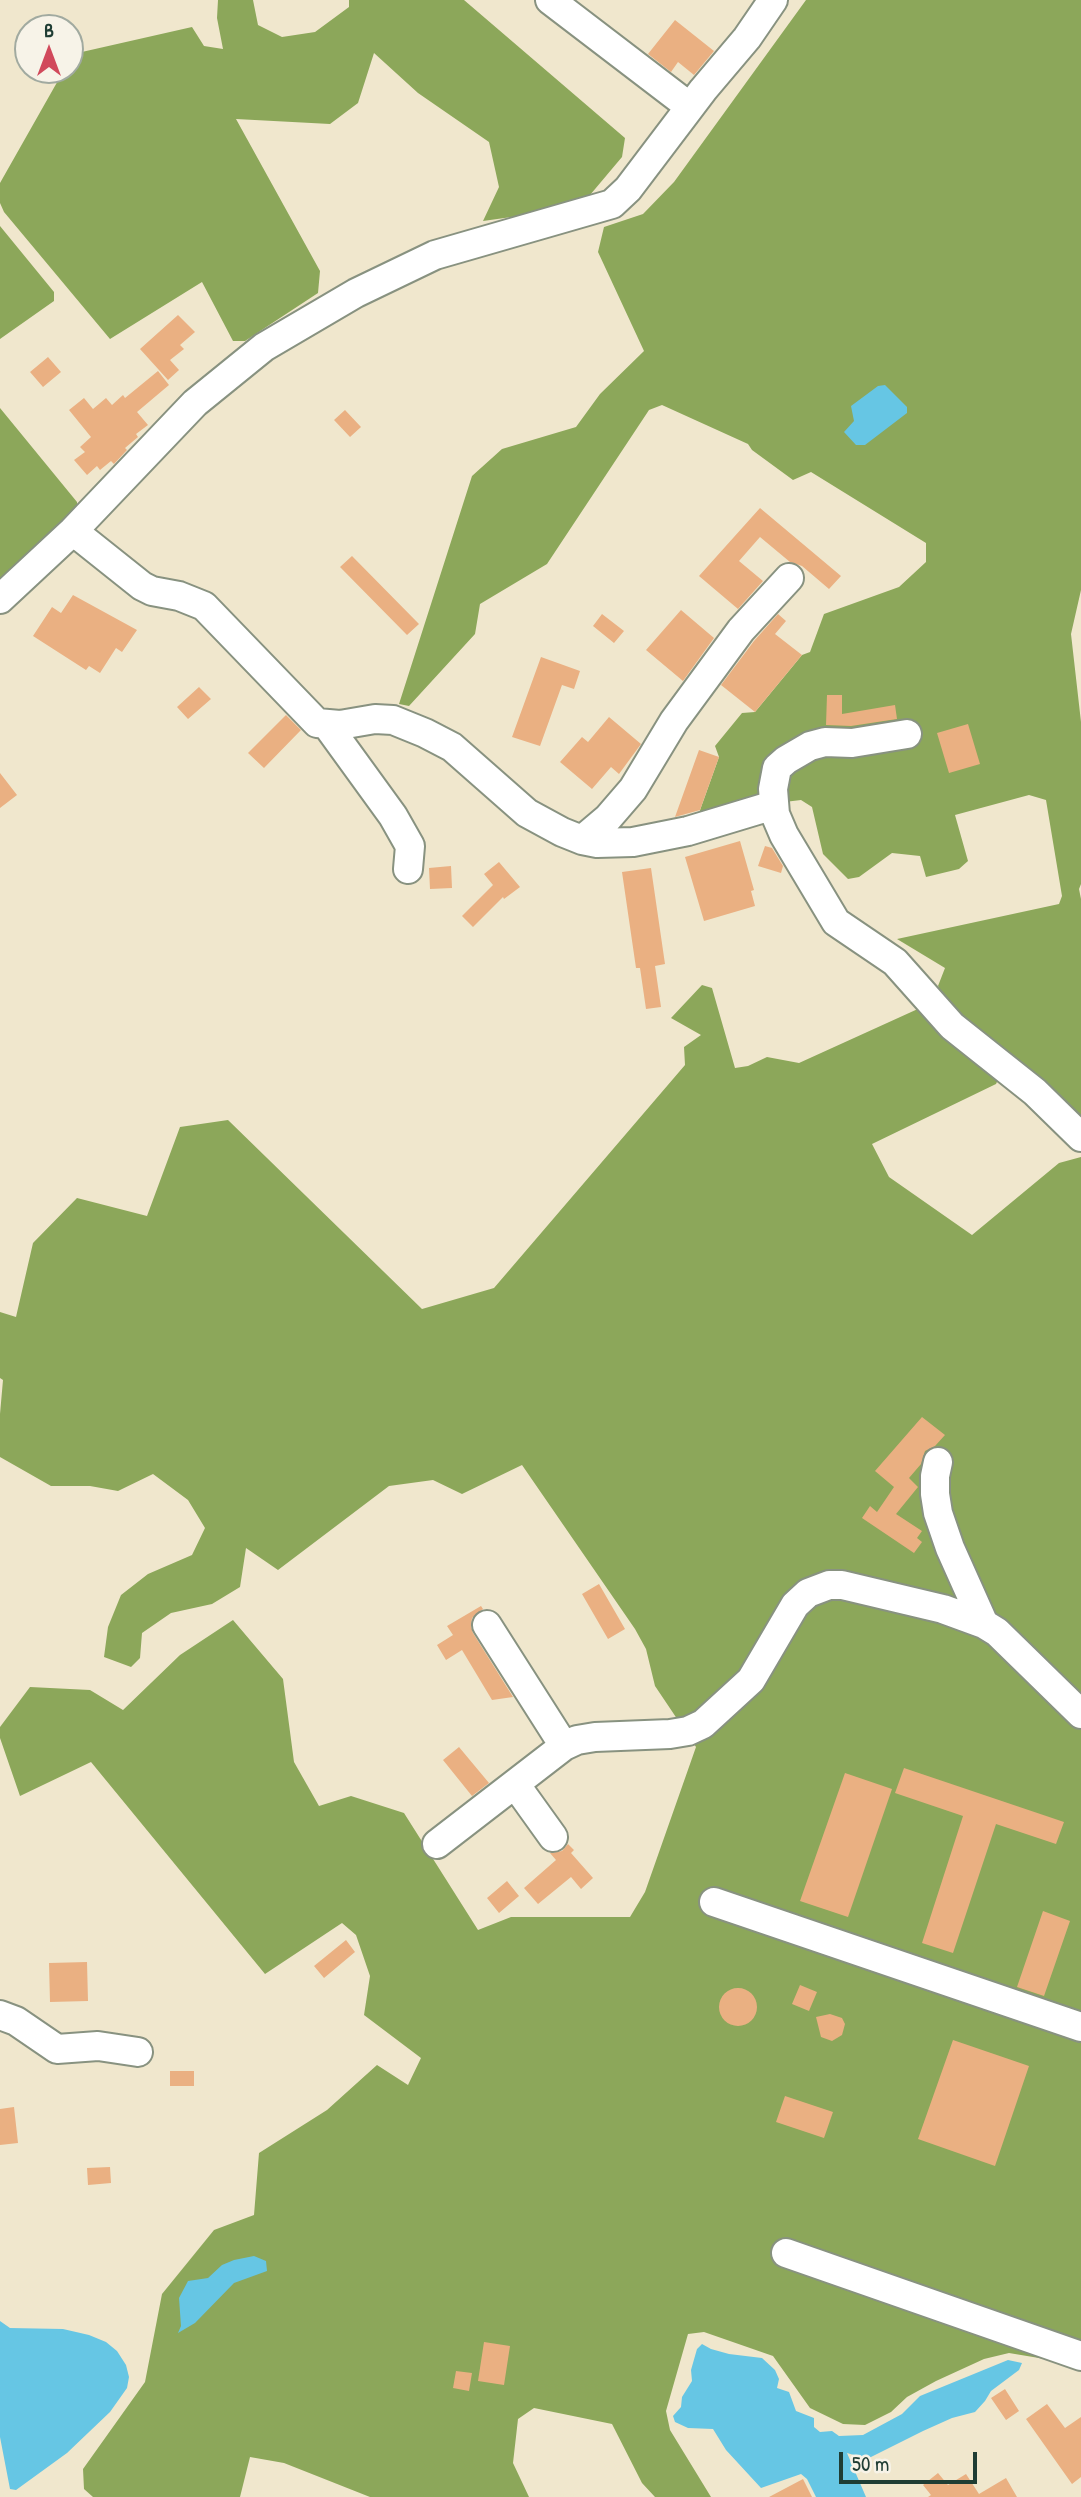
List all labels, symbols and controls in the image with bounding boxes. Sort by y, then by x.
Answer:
north arrow [14,14,84,84]
text: B [44,17,54,43]
scale bar [843,2438,981,2482]
text: 50 m [852,2449,889,2478]

